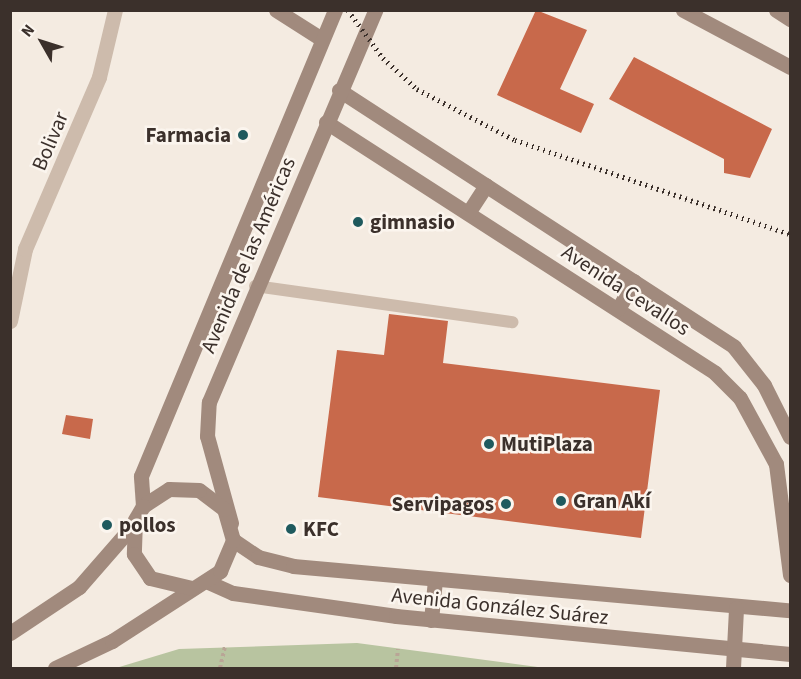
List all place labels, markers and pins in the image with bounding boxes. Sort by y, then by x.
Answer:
place label: Farmacia [146,122,231,148]
marker: Farmacia [236,128,250,142]
place label: gimnasio [370,209,455,235]
marker: gimnasio [351,215,365,229]
place label: MutiPlaza [501,431,593,457]
marker: MutiPlaza [482,437,496,451]
place label: Gran Akí [573,488,651,514]
place label: Servipagos [392,491,494,517]
marker: Gran Akí [554,494,568,508]
marker: Servipagos [499,497,513,511]
place label: pollos [119,512,176,538]
place label: KFC [303,516,339,542]
marker: pollos [100,518,114,532]
marker: KFC [284,522,298,536]

